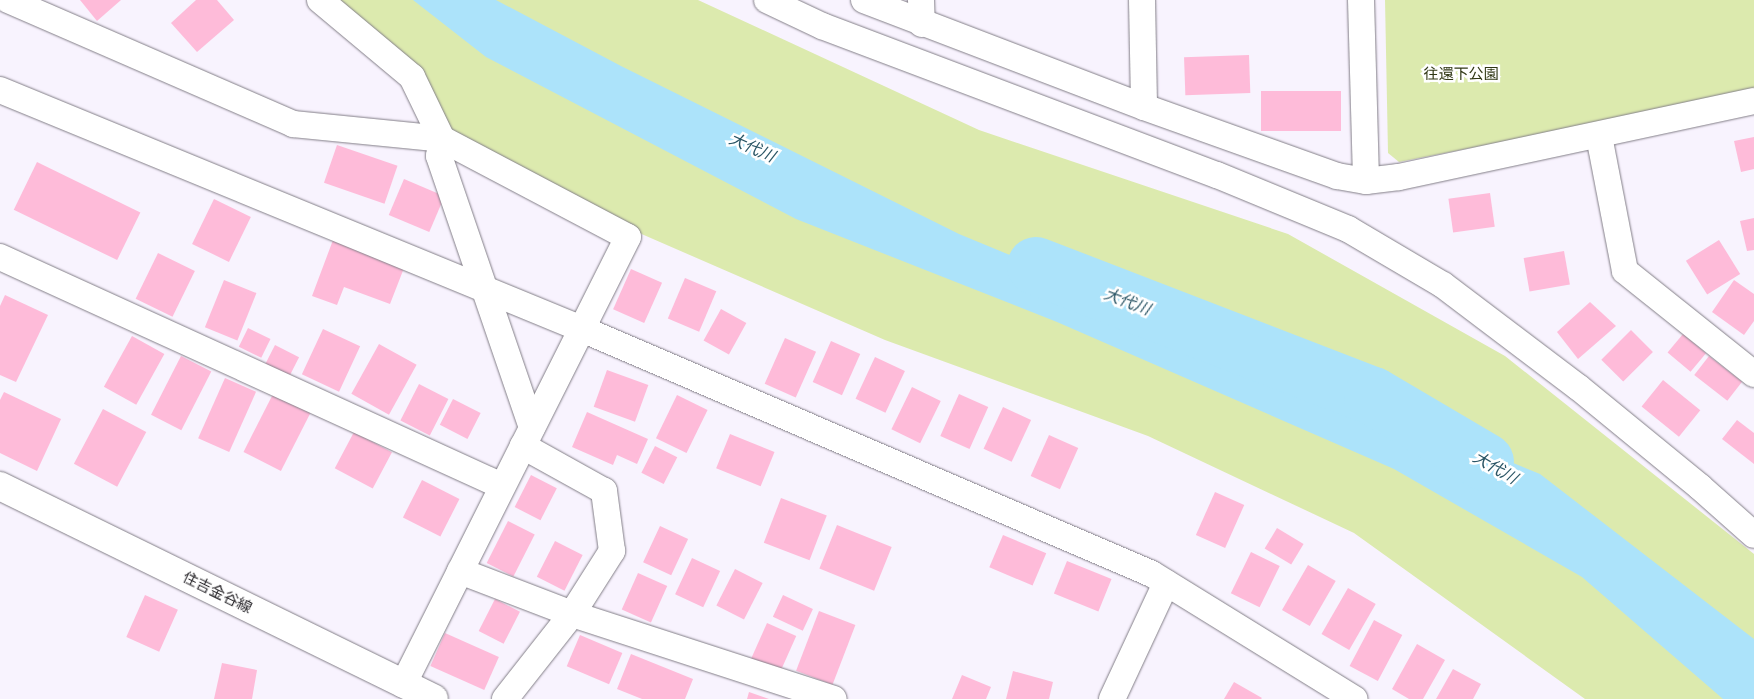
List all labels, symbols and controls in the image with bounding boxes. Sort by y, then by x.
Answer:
park label: 往還下公園 [1424,66,1498,84]
water label: 大代川 [726,129,778,167]
water label: 大代川 [1101,284,1153,320]
water label: 大代川 [1469,448,1521,488]
street label: 住吉金谷線 [179,568,255,618]

